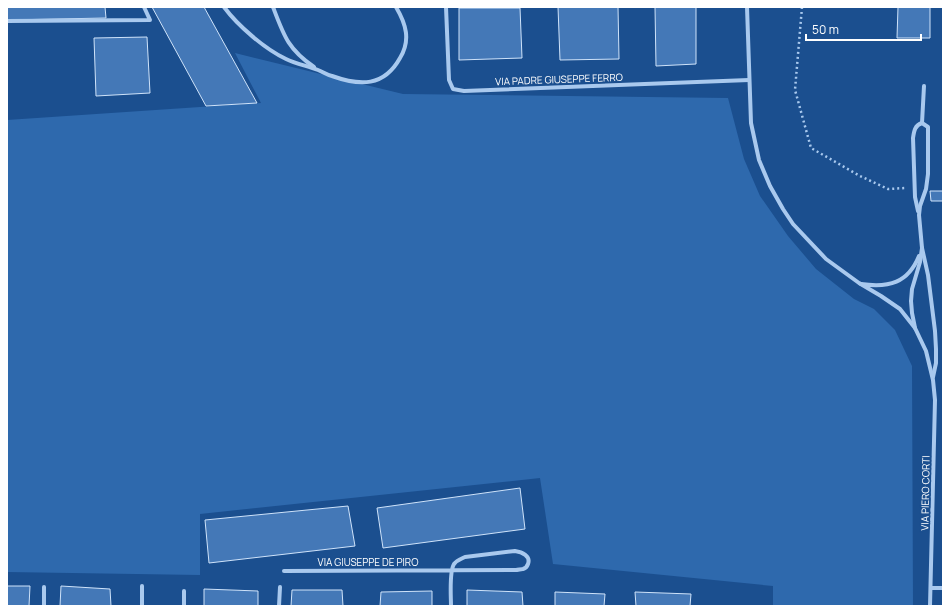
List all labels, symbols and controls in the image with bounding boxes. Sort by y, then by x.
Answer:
scale bar [806,16,921,42]
text: 50 m [812,21,839,38]
street label: VIA PADRE GIUSEPPE FERRO [495,70,623,88]
street label: VIA PIERO CORTI [917,455,933,531]
street label: VIA GIUSEPPE DE PIRO [318,555,418,569]

